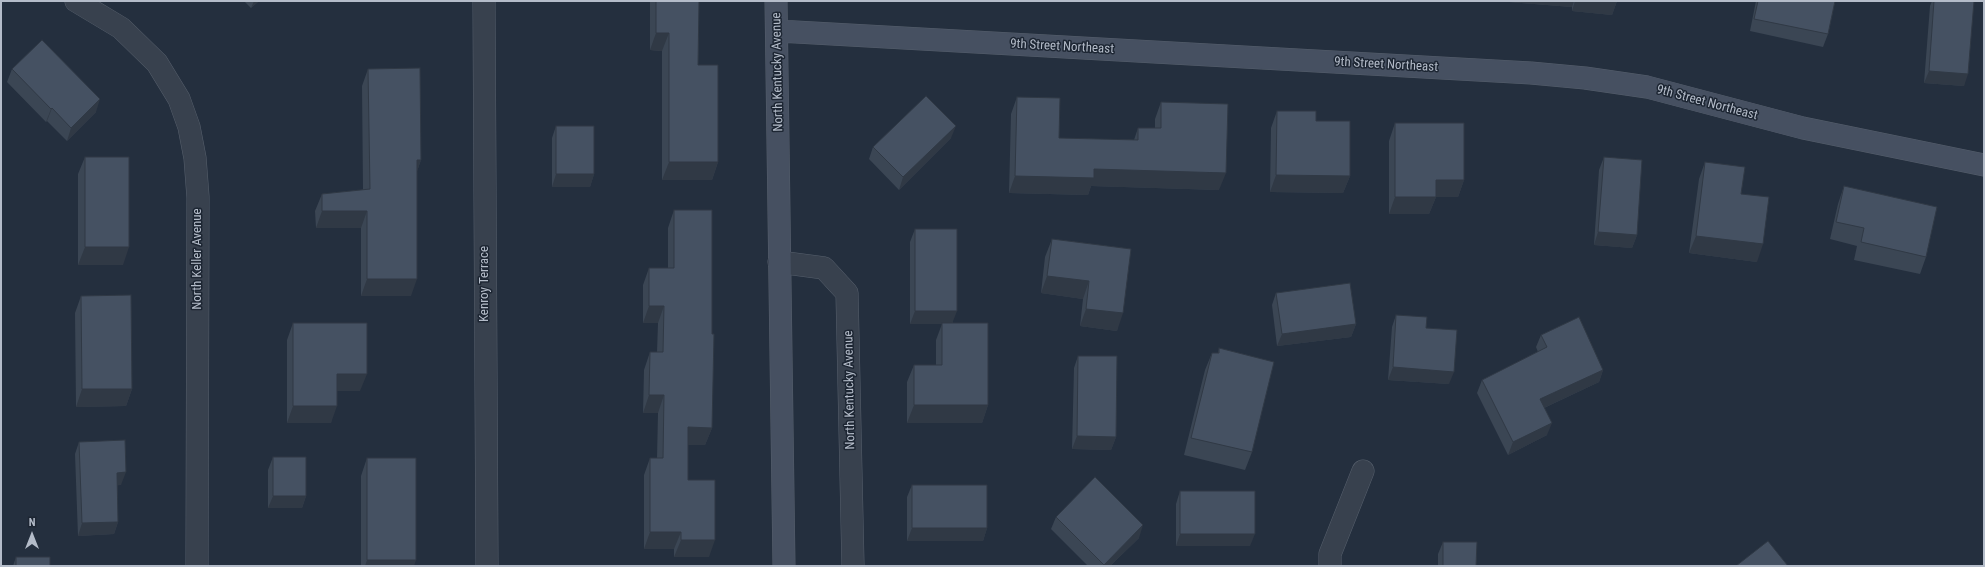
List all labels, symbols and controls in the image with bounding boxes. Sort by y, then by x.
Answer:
street label: North Kentucky Avenue [769,12,787,132]
street label: 9th Street Northeast [1010,36,1114,58]
street label: 9th Street Northeast [1334,54,1438,76]
street label: 9th Street Northeast [1655,82,1759,124]
street label: North Keller Avenue [190,208,206,310]
street label: Kenroy Terrace [477,246,493,322]
street label: North Kentucky Avenue [841,330,859,450]
north arrow [12,515,52,555]
text: N [29,516,35,529]

